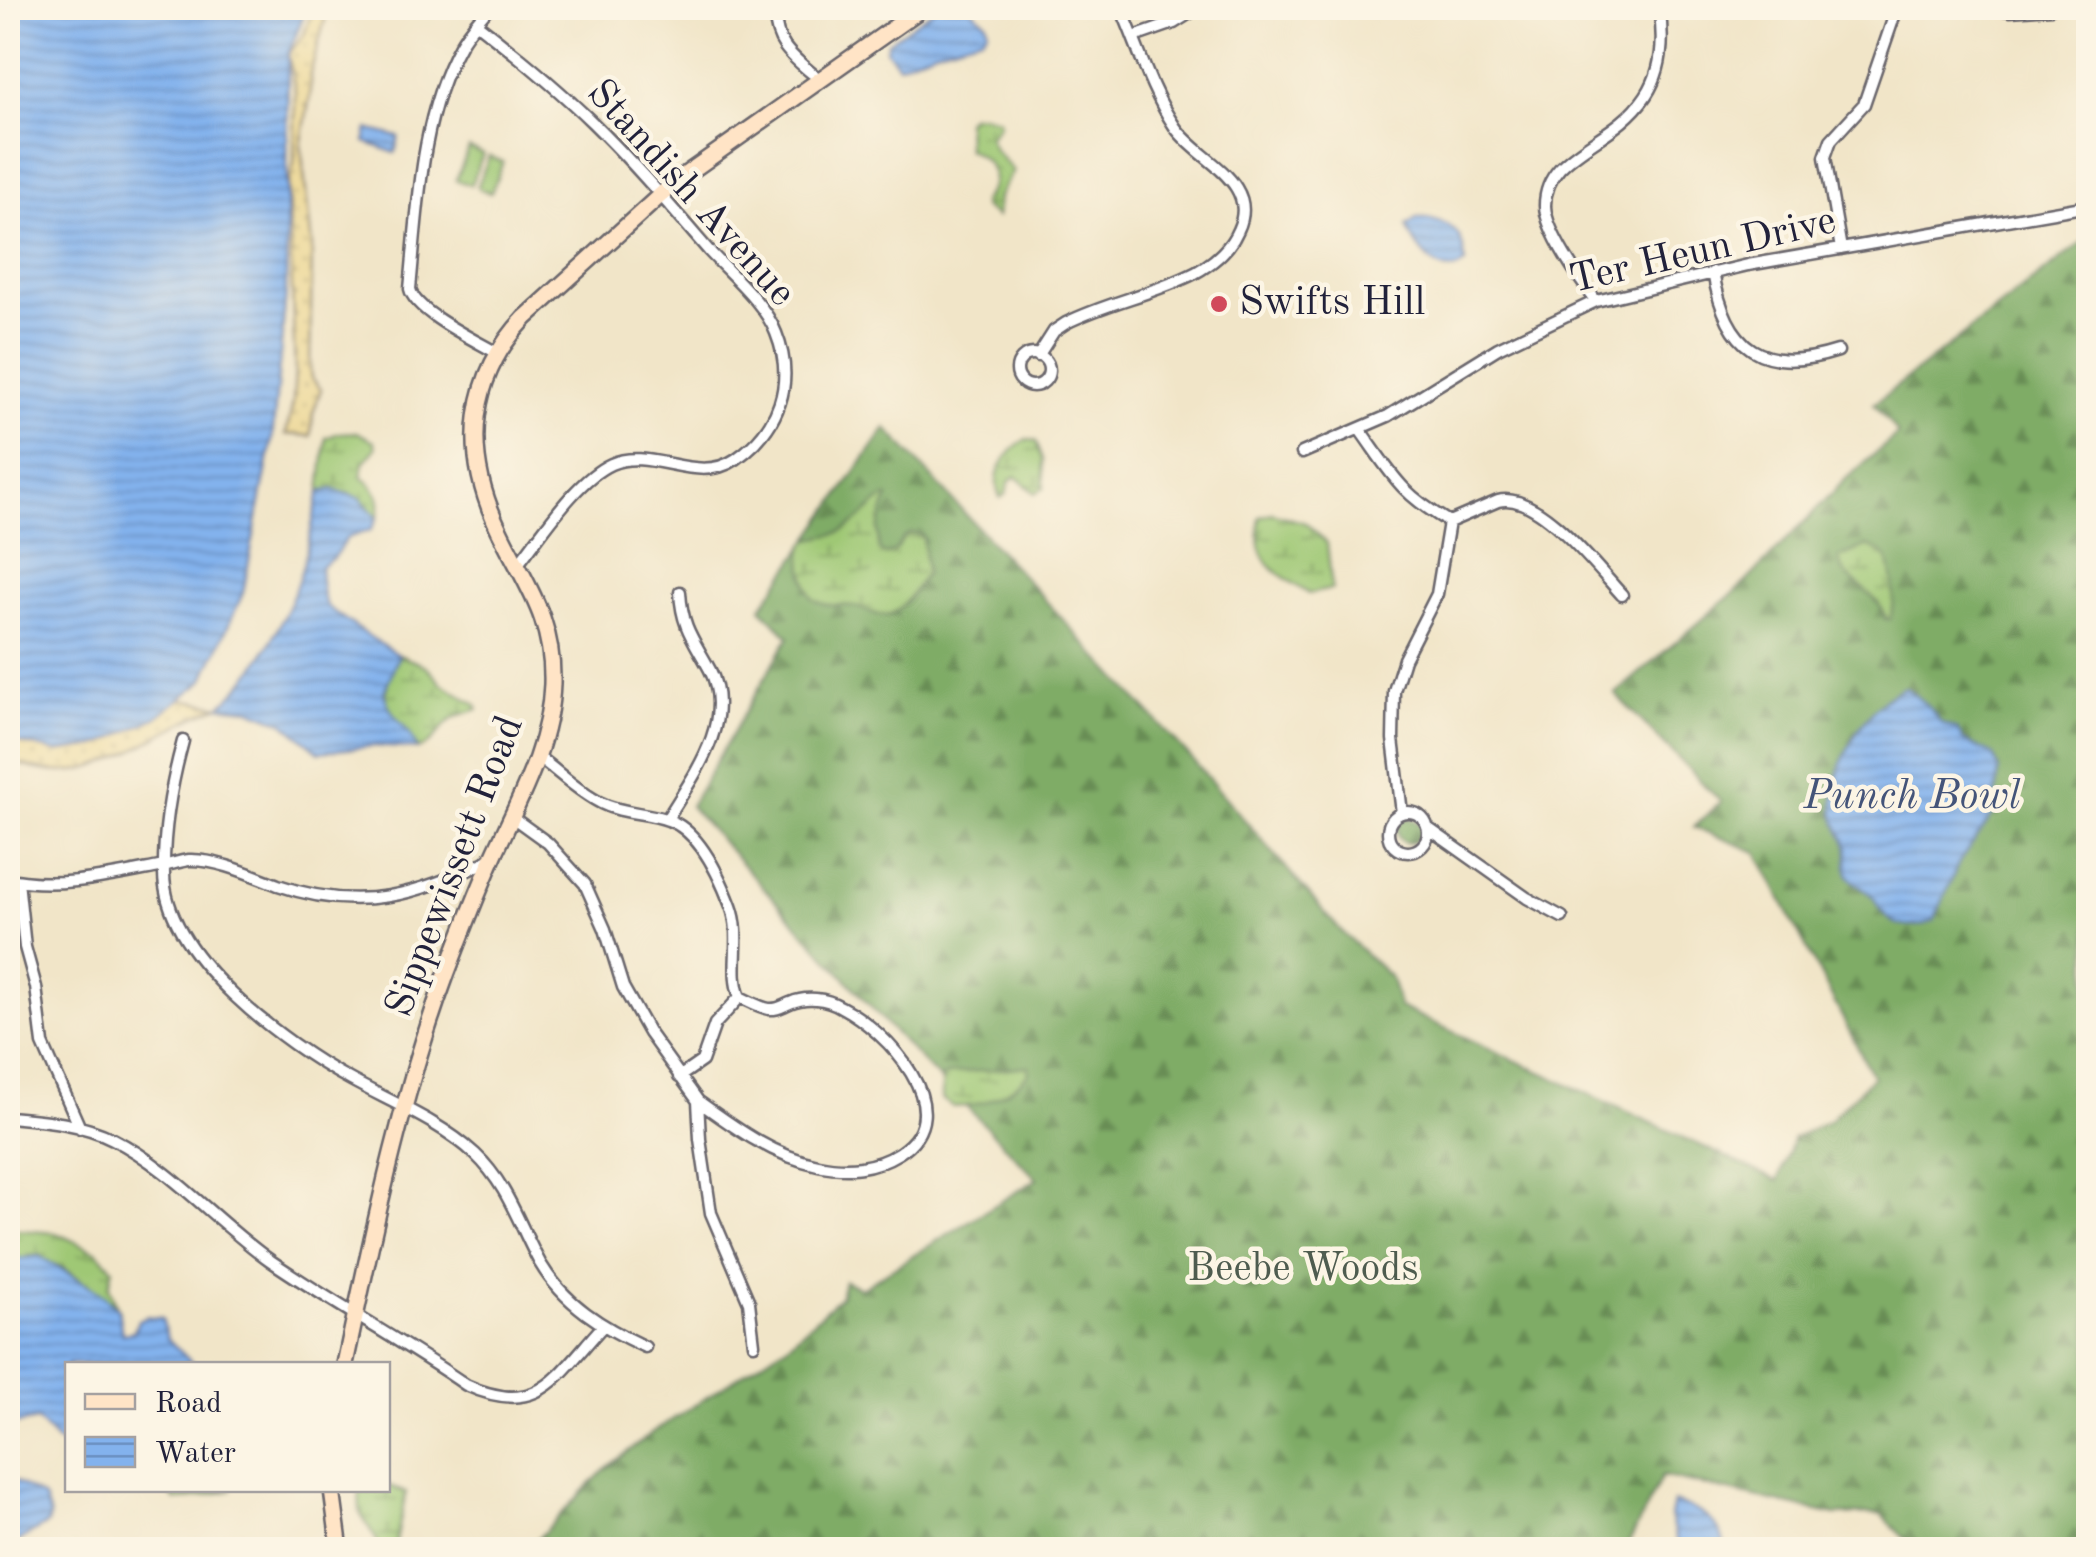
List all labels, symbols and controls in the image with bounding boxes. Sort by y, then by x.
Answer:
street label: Standish Avenue [578,73,802,315]
street label: Ter Heun Drive [1566,202,1840,302]
place label: Swifts Hill [1239,284,1425,324]
marker: Swifts Hill [1208,293,1230,315]
street label: Sippewissett Road [380,711,532,1023]
water label: Punch Bowl [1802,776,2021,818]
park label: Beebe Woods [1187,1250,1419,1290]
legend [65,1362,390,1492]
text: Road [155,1389,222,1419]
text: Water [155,1439,236,1469]

